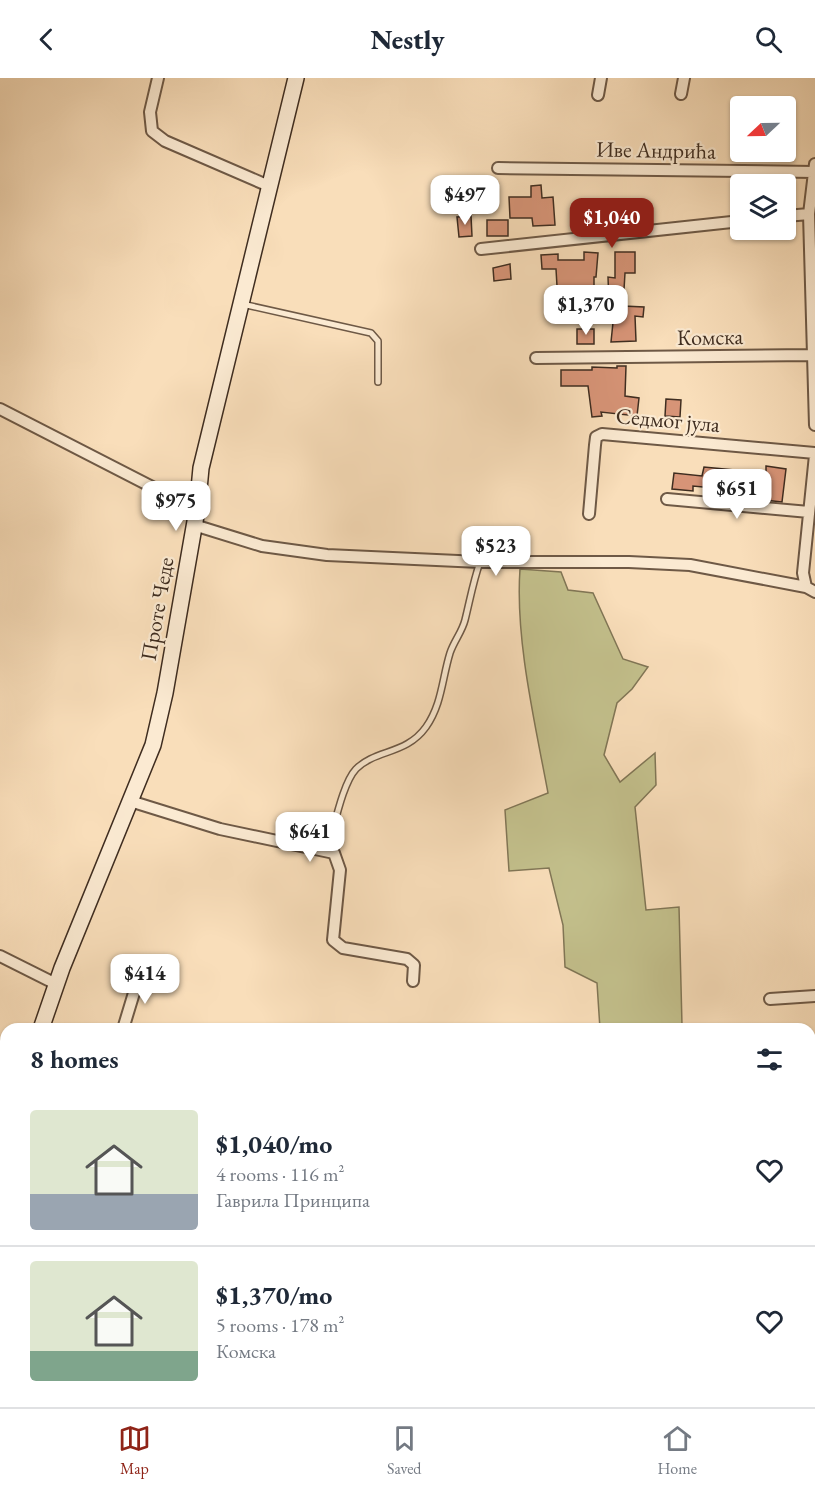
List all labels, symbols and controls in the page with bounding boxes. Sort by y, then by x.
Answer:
text: Nestly [371,22,444,57]
icon: back [30,23,63,56]
icon: search [752,23,785,56]
north arrow [730,96,796,162]
map controls [730,96,796,240]
street label: Иве Андрића [596,134,716,166]
button: layers [730,174,796,240]
pin: $497 [429,175,501,226]
text: $497 [445,181,485,207]
pin: $1,040 [563,198,661,249]
text: $1,040 [584,204,640,230]
pin: $1,370 [537,285,635,336]
text: $1,370 [558,291,614,317]
street label: Комска [677,322,744,352]
street label: Седмог јула [615,401,722,439]
pin: $651 [701,469,773,520]
text: $651 [717,475,757,501]
pin: $975 [140,481,212,532]
text: $975 [156,487,196,513]
pin: $523 [460,526,532,577]
text: $523 [476,532,516,558]
street label: Проте Чеде [134,555,180,663]
pin: $641 [274,812,346,863]
text: $641 [290,818,330,844]
pin: $414 [109,954,181,1005]
text: $414 [125,960,165,986]
text: 8 homes [30,1042,119,1076]
icon: filters [753,1043,786,1076]
text: $1,040/mo [216,1127,332,1161]
icon: home [78,1134,150,1206]
icon: heart [753,1154,786,1187]
text: 4 rooms · 116 m² [216,1161,344,1187]
text: Гаврила Принципа [216,1187,370,1213]
text: $1,370/mo [216,1278,332,1312]
icon: home [78,1285,150,1357]
icon: heart [753,1305,786,1338]
text: 5 rooms · 178 m² [216,1312,344,1338]
text: Комска [216,1338,276,1364]
tab: Map [118,1422,151,1479]
tab: Saved [387,1422,421,1479]
tab: Home [657,1422,697,1479]

